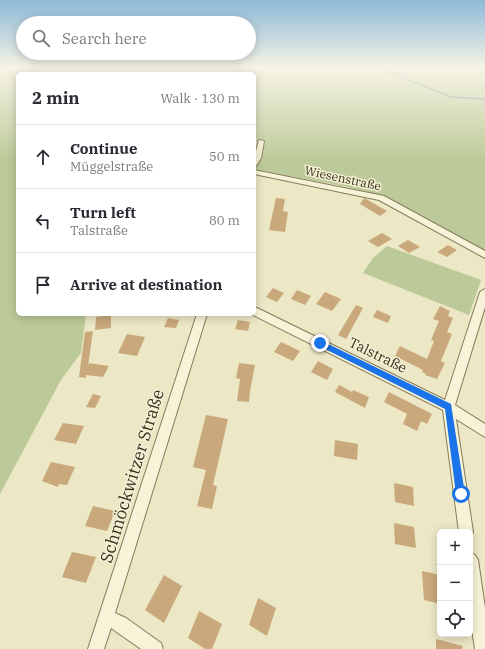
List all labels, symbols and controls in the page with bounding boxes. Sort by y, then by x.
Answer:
search box [16,16,256,60]
icon: search [30,27,52,49]
text: Search here [62,29,147,48]
text: 2 min [32,87,80,109]
text: Walk · 130 m [161,90,240,107]
text: Continue [70,139,137,158]
icon: ahead [32,146,54,168]
text: 50 m [209,148,240,165]
text: Müggelstraße [70,158,153,175]
street label: Wiesenstraße [303,163,383,193]
text: Turn left [70,203,136,222]
icon: left [32,210,54,232]
text: 80 m [209,212,240,229]
text: Talstraße [70,222,128,239]
icon: arrive [32,274,54,296]
text: Arrive at destination [70,275,222,294]
street label: Talstraße [346,333,410,377]
route end [311,334,329,352]
street label: Schmöckwitzer Straße [95,386,169,566]
route start [452,485,470,503]
map controls [437,529,473,637]
button: + [437,529,473,565]
button: − [437,565,473,601]
button: locate [437,601,473,637]

